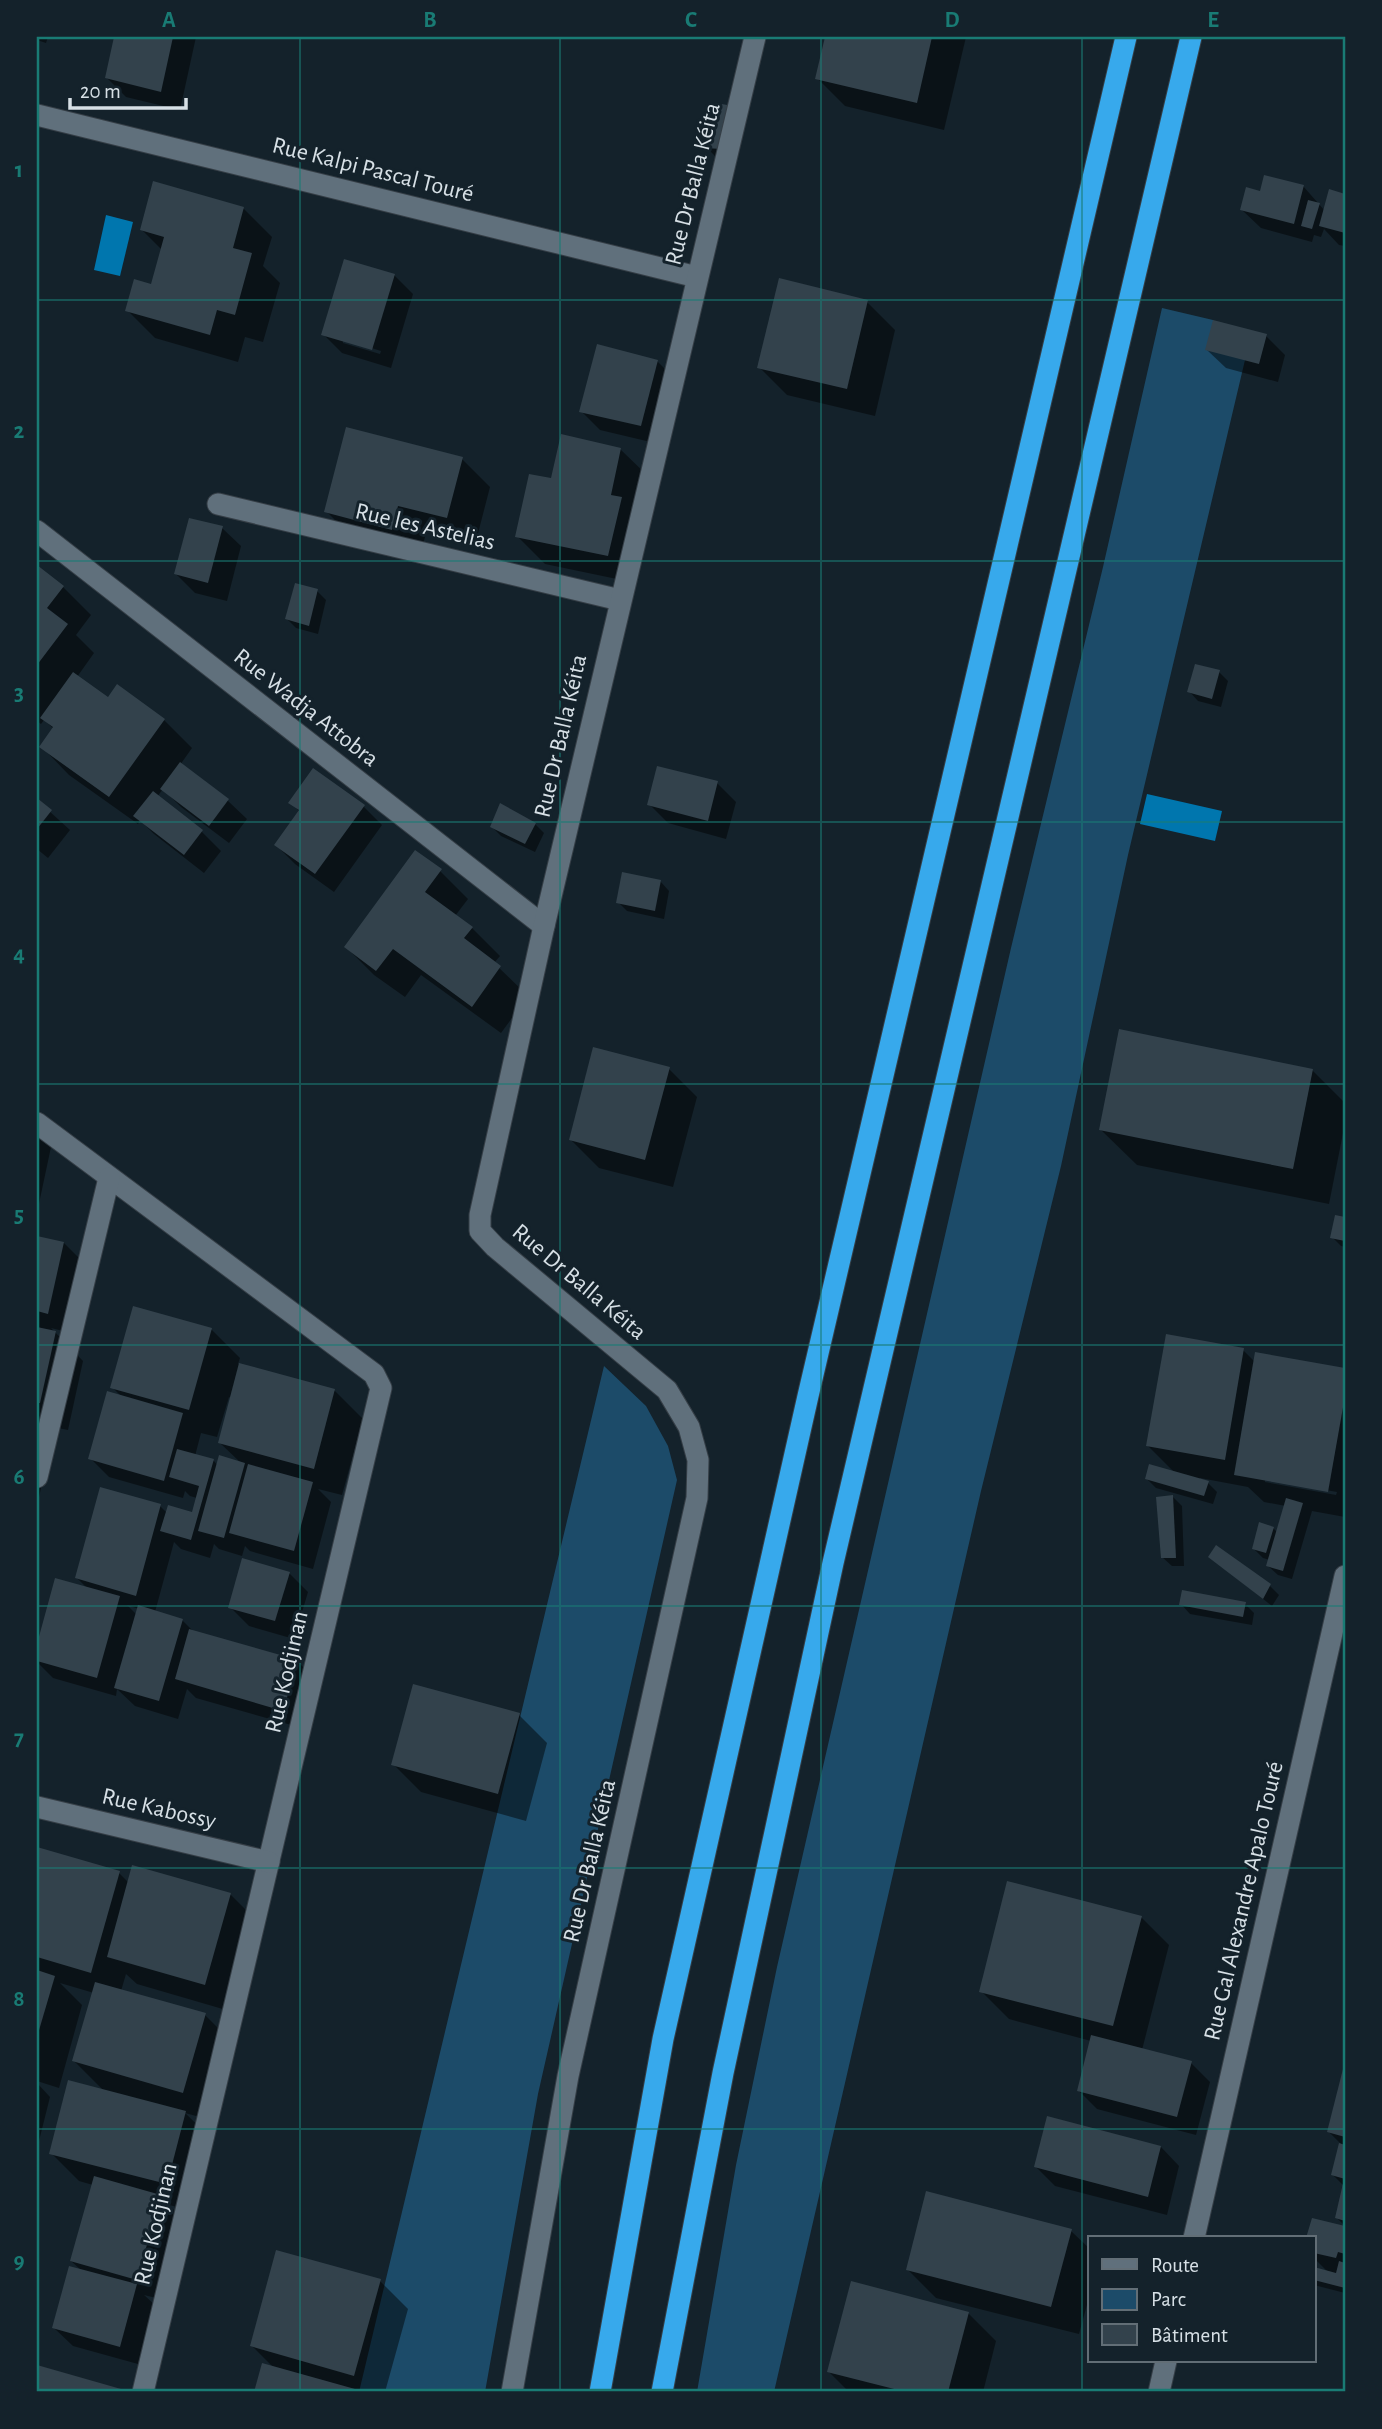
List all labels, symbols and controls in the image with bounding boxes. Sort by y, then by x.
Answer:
text: A [162,9,176,32]
text: B [423,9,437,32]
text: C [685,9,697,32]
text: D [944,9,960,32]
text: E [1207,9,1219,32]
scale bar [70,66,186,110]
text: 20 m [80,81,121,102]
street label: Rue Dr Balla Kéita [661,100,725,268]
street label: Rue Kalpi Pascal Touré [270,133,476,207]
text: 1 [15,159,23,182]
text: 2 [14,420,25,443]
street label: Rue les Astelias [353,499,497,555]
street label: Rue Wadja Attobra [229,644,383,772]
street label: Rue Dr Balla Kéita [531,652,591,820]
text: 3 [14,682,24,705]
text: 4 [13,943,25,966]
text: 5 [14,1204,24,1227]
street label: Rue Dr Balla Kéita [508,1219,650,1345]
text: 6 [13,1466,25,1489]
street label: Rue Kodjinan [261,1609,313,1735]
text: 7 [14,1727,24,1750]
street label: Rue Gal Alexandre Apalo Touré [1200,1759,1288,2043]
street label: Rue Dr Balla Kéita [560,1777,620,1945]
street label: Rue Kabossy [100,1784,218,1834]
text: 8 [13,1988,25,2011]
street label: Rue Kodjinan [130,2161,182,2287]
legend [1088,2236,1316,2362]
text: 9 [13,2250,25,2273]
text: Route [1151,2255,1199,2276]
text: Parc [1151,2289,1186,2310]
text: Bâtiment [1151,2325,1228,2346]

